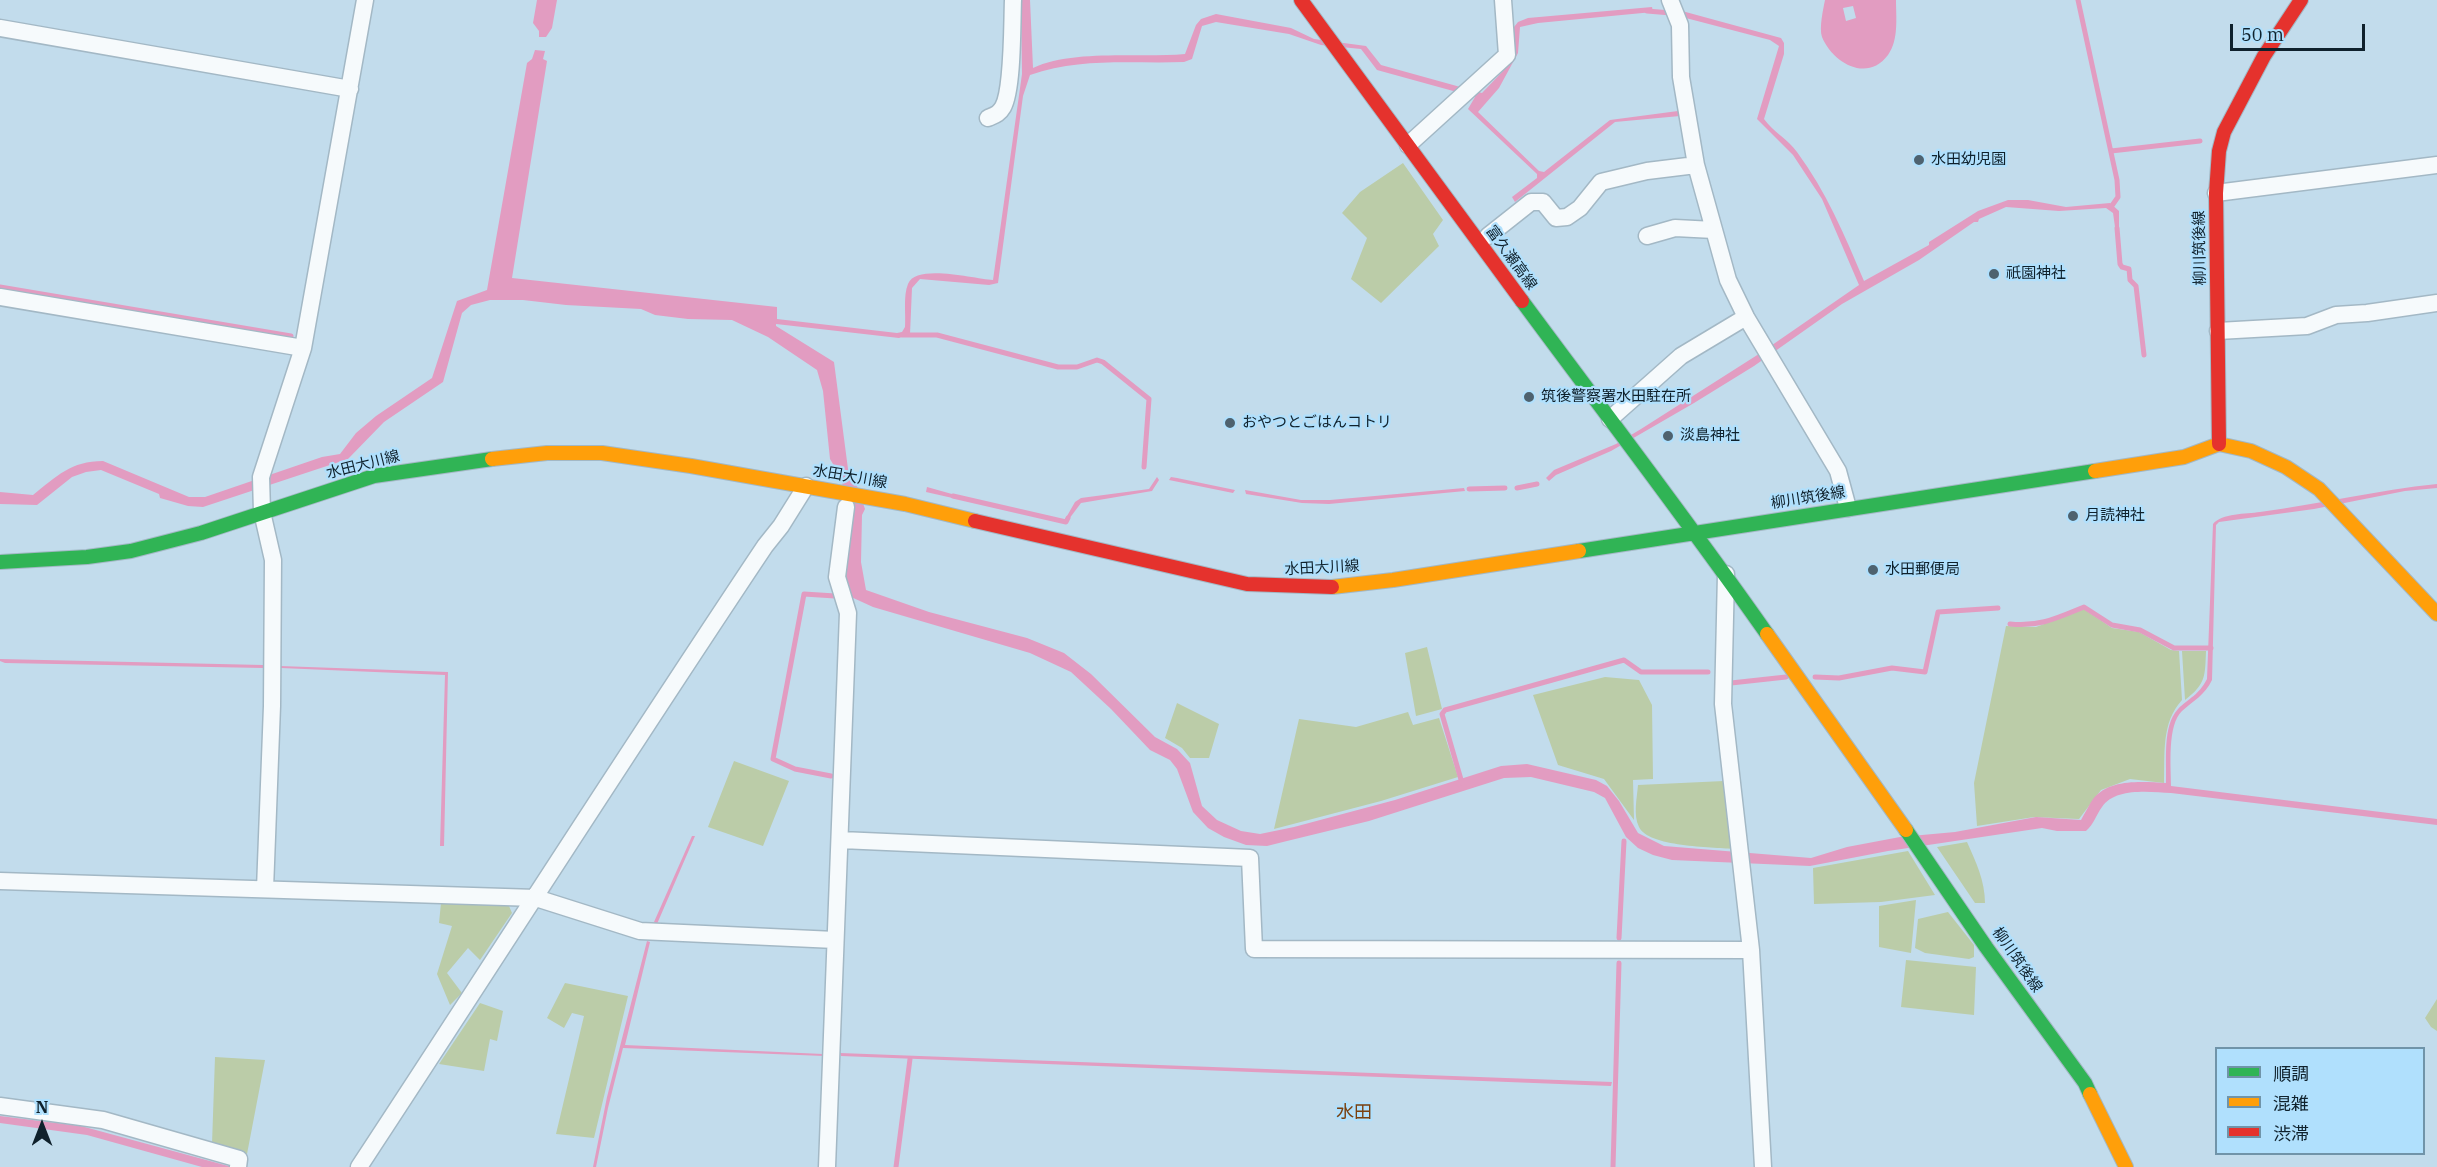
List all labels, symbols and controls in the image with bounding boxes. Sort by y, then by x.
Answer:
scale bar [2233,12,2368,50]
text: 50 m [2241,23,2284,46]
place label: 水田幼児園 [1931,151,2006,169]
marker: 水田幼児園 [1912,153,1926,167]
street label: 柳川筑後線 [2190,210,2210,286]
street label: 富久瀬高線 [1482,222,1540,294]
place label: 祇園神社 [2006,265,2066,283]
marker: 祇園神社 [1987,267,2001,281]
place label: 筑後警察署水田駐在所 [1541,388,1691,406]
marker: 筑後警察署水田駐在所 [1522,390,1536,404]
place label: おやつとごはんコトリ [1242,414,1392,432]
marker: おやつとごはんコトリ [1223,416,1237,430]
place label: 淡島神社 [1680,427,1740,445]
marker: 淡島神社 [1661,429,1675,443]
street label: 水田大川線 [324,447,402,483]
street label: 水田大川線 [812,462,888,492]
street label: 柳川筑後線 [1770,483,1846,513]
place label: 月読神社 [2085,507,2145,525]
marker: 月読神社 [2066,509,2080,523]
street label: 水田大川線 [1284,557,1360,579]
place label: 水田郵便局 [1885,561,1960,579]
marker: 水田郵便局 [1866,563,1880,577]
street label: 柳川筑後線 [1988,924,2046,996]
legend [2215,1047,2425,1155]
text: 順調 [2273,1062,2309,1085]
text: 混雑 [2273,1092,2309,1115]
north arrow [12,1095,72,1155]
text: N [36,1097,48,1117]
district label: 水田 [1336,1102,1372,1124]
text: 渋滞 [2273,1122,2309,1145]

